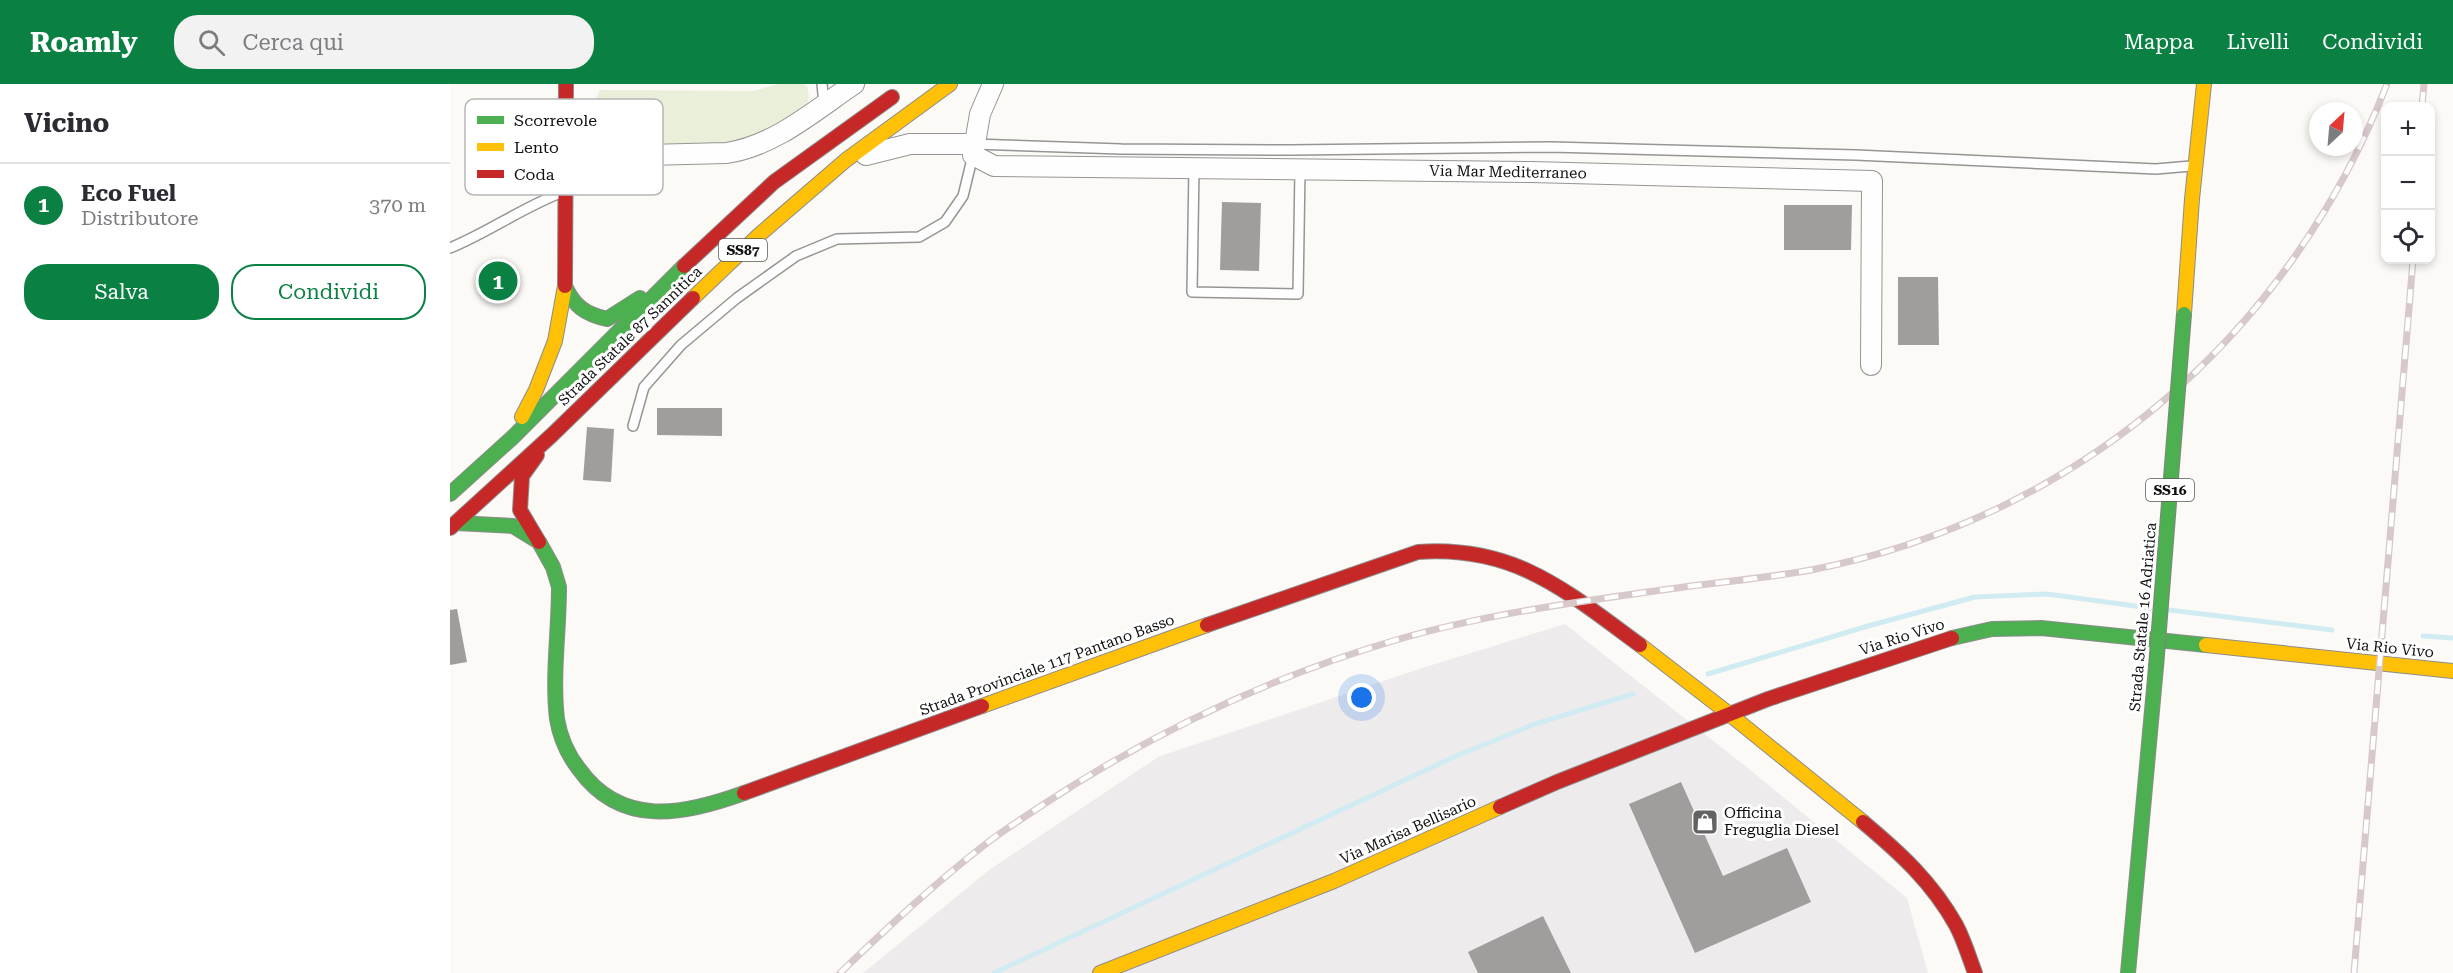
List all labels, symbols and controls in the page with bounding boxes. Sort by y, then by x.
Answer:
search box [174,15,594,69]
text: Roamly [30,26,138,59]
icon: search [195,26,228,59]
text: Cerca qui [243,30,344,55]
text: Mappa [2124,30,2194,54]
text: Livelli [2227,30,2289,54]
text: Condividi [2322,30,2423,54]
legend [465,99,663,195]
north arrow [2309,102,2363,156]
map controls [2381,102,2435,264]
button: + [2381,102,2435,156]
text: Vicino [24,108,109,138]
text: Scorrevole [514,111,597,130]
text: Lento [514,138,559,157]
button: − [2381,156,2435,210]
street label: Via Mar Mediterraneo [1429,162,1587,182]
text: Coda [514,165,555,184]
text: Eco Fuel [81,181,176,206]
text: 1 [38,193,49,217]
text: 370 m [369,193,426,217]
text: Distributore [81,206,198,230]
button: locate [2381,210,2435,264]
road number: SS87 [719,239,767,261]
pin: 1 [478,258,518,304]
street label: Strada Statale 87 Sannitica [554,263,706,409]
button: Salva [24,264,219,320]
button: Condividi [231,264,426,320]
road number: SS16 [2146,479,2194,501]
street label: Strada Statale 16 Adriatica [2126,522,2160,712]
street label: Strada Provinciale 117 Pantano Basso [917,610,1177,720]
street label: Via Rio Vivo [1857,615,1947,659]
street label: Via Rio Vivo [2345,634,2435,662]
your location [1347,683,1376,712]
street label: Via Marisa Bellisario [1337,792,1479,868]
place label: Officina Freguglia Diesel [1724,804,1840,839]
shop icon: Officina Freguglia Diesel [1690,807,1720,837]

